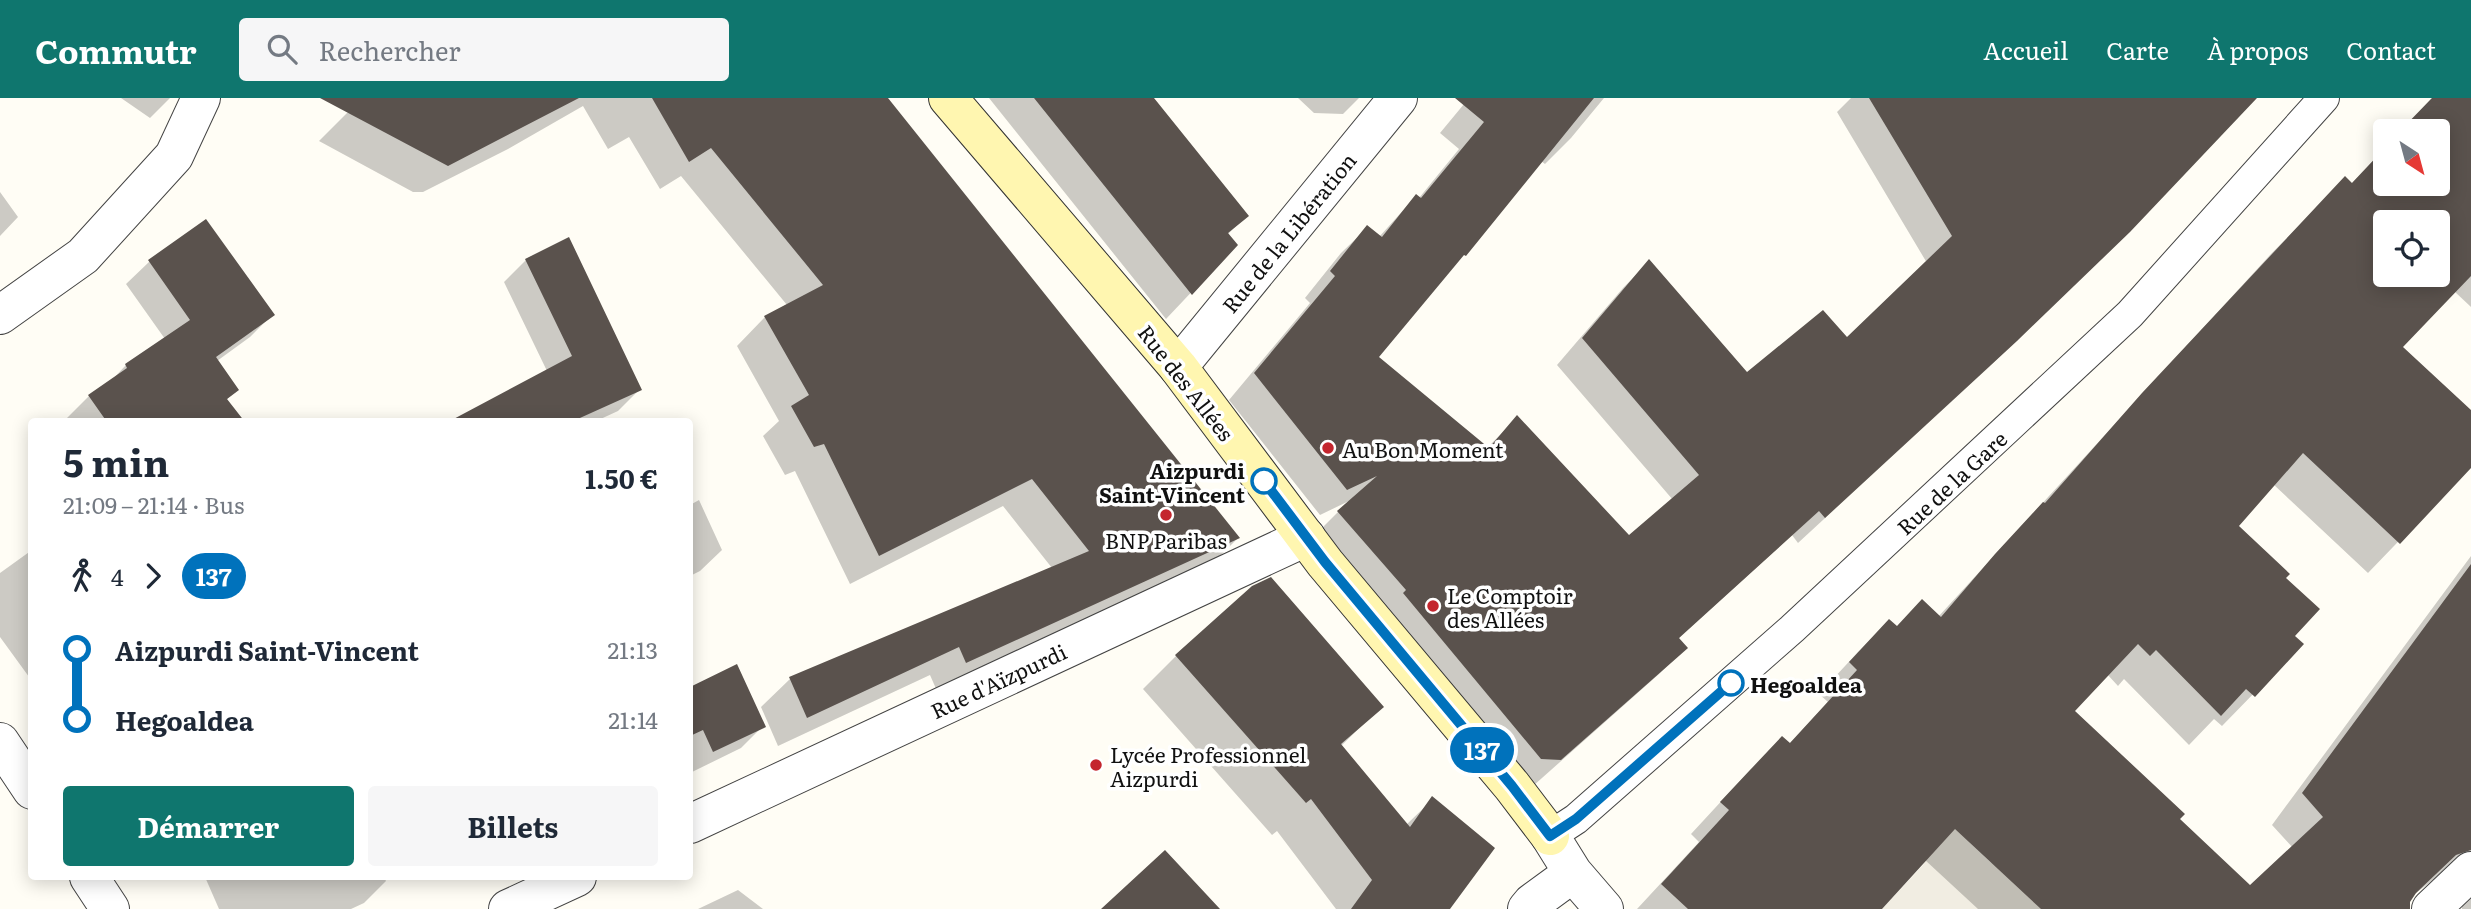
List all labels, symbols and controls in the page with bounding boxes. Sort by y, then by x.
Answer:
search box [239,18,729,81]
text: Commutr [35,25,197,74]
icon: search [263,30,301,68]
text: Rechercher [319,30,461,69]
text: Accueil [1983,32,2068,67]
text: Carte [2106,32,2169,67]
text: À propos [2207,32,2308,67]
text: Contact [2346,32,2436,67]
north arrow [2373,119,2450,196]
map controls [2373,119,2450,287]
street label: Rue de la Libération [1213,145,1363,319]
button: locate [2373,210,2450,287]
street label: Rue des Allées [1132,317,1242,447]
street label: Rue de la Gare [1889,423,2013,541]
text: 5 min [63,432,169,489]
place label: Au Bon Moment [1342,433,1504,464]
marker: Au Bon Moment [1320,440,1336,456]
place label: Aizpurdi Saint-Vincent [1099,454,1246,509]
text: 1.50 € [585,458,658,497]
marker: Aizpurdi Saint-Vincent [1251,468,1277,494]
text: 21:09 – 21:14 · Bus [63,487,245,521]
marker: BNP Paribas [1158,507,1174,523]
place label: BNP Paribas [1105,524,1227,555]
icon: walk [63,557,101,595]
icon: forward [134,557,172,595]
text: 137 [196,558,232,593]
text: 4 [111,559,124,593]
place label: Le Comptoir des Allées [1447,579,1573,634]
marker: Le Comptoir des Allées [1425,598,1441,614]
text: Aizpurdi Saint-Vincent [115,630,419,669]
text: 21:13 [607,632,658,666]
street label: Rue d'Aïzpurdi [925,635,1071,725]
place label: Hegoaldea [1750,668,1863,699]
marker: Hegoaldea [1718,670,1744,696]
text: Hegoaldea [115,700,254,739]
text: 21:14 [608,702,658,736]
line badge: 137 [1442,727,1522,773]
text: 137 [1464,732,1500,767]
place label: Lycée Professionnel Aizpurdi [1110,738,1306,793]
marker: Lycée Professionnel Aizpurdi [1088,757,1104,773]
button: Démarrer [63,786,354,866]
button: Billets [368,786,658,866]

